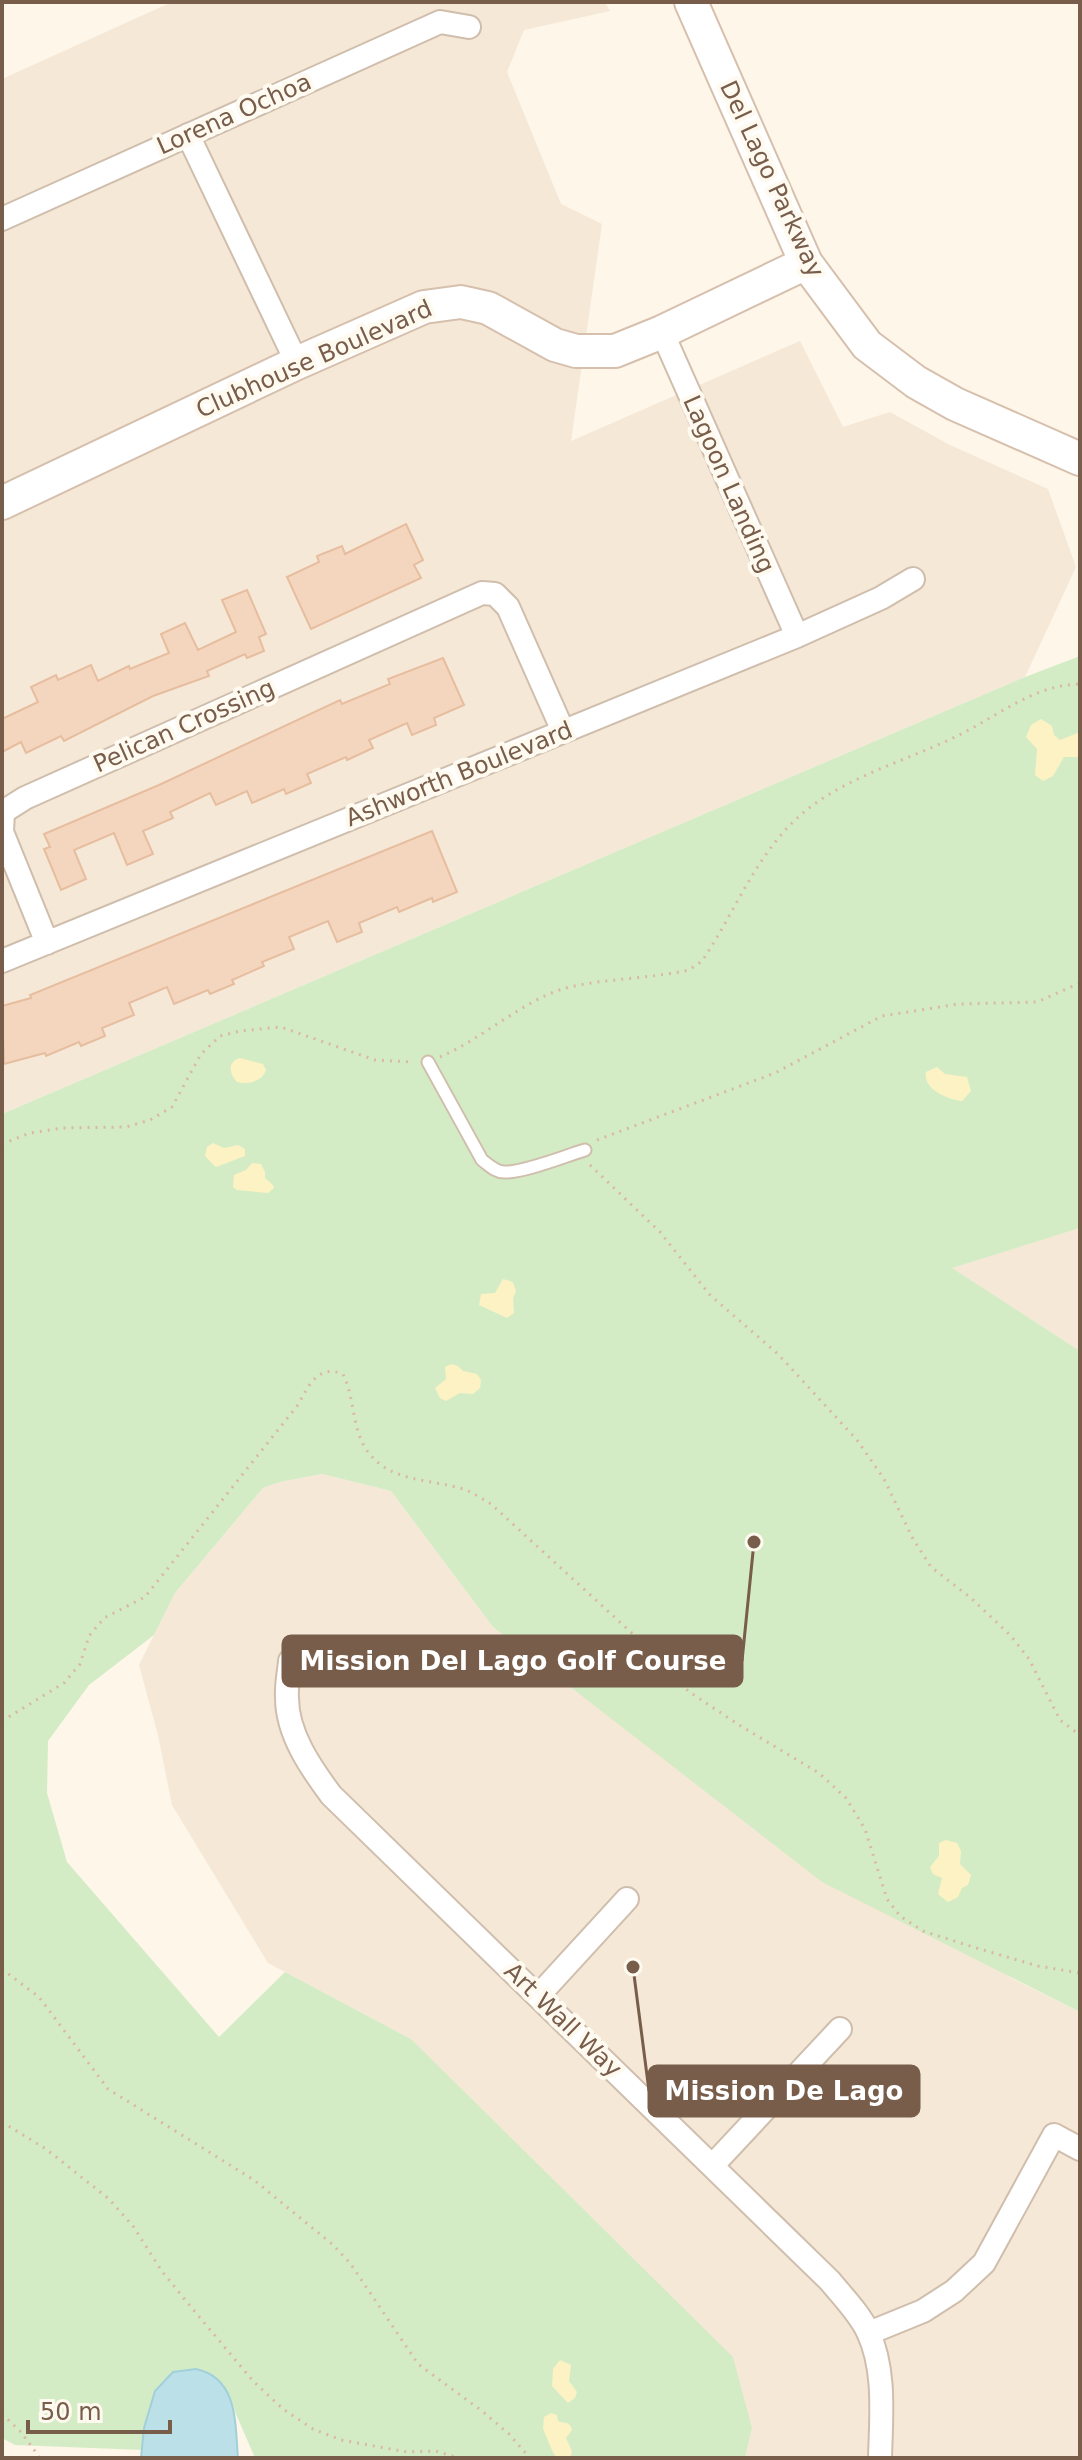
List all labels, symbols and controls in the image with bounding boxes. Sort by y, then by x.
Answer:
street label: Lorena Ochoa [152,67,316,161]
street label: Del Lago Parkway [714,76,830,282]
street label: Clubhouse Boulevard [192,294,436,424]
street label: Lagoon Landing [677,391,781,577]
street label: Pelican Crossing [89,673,279,779]
street label: Ashworth Boulevard [342,716,576,832]
callout: Mission Del Lago Golf Course [283,1636,742,1686]
text: Mission Del Lago Golf Course [300,1646,726,1676]
street label: Art Wall Way [498,1957,628,2083]
callout: Mission De Lago [649,2066,919,2116]
text: Mission De Lago [665,2076,903,2106]
scale bar [28,2384,170,2434]
text: 50 m [40,2398,102,2426]

